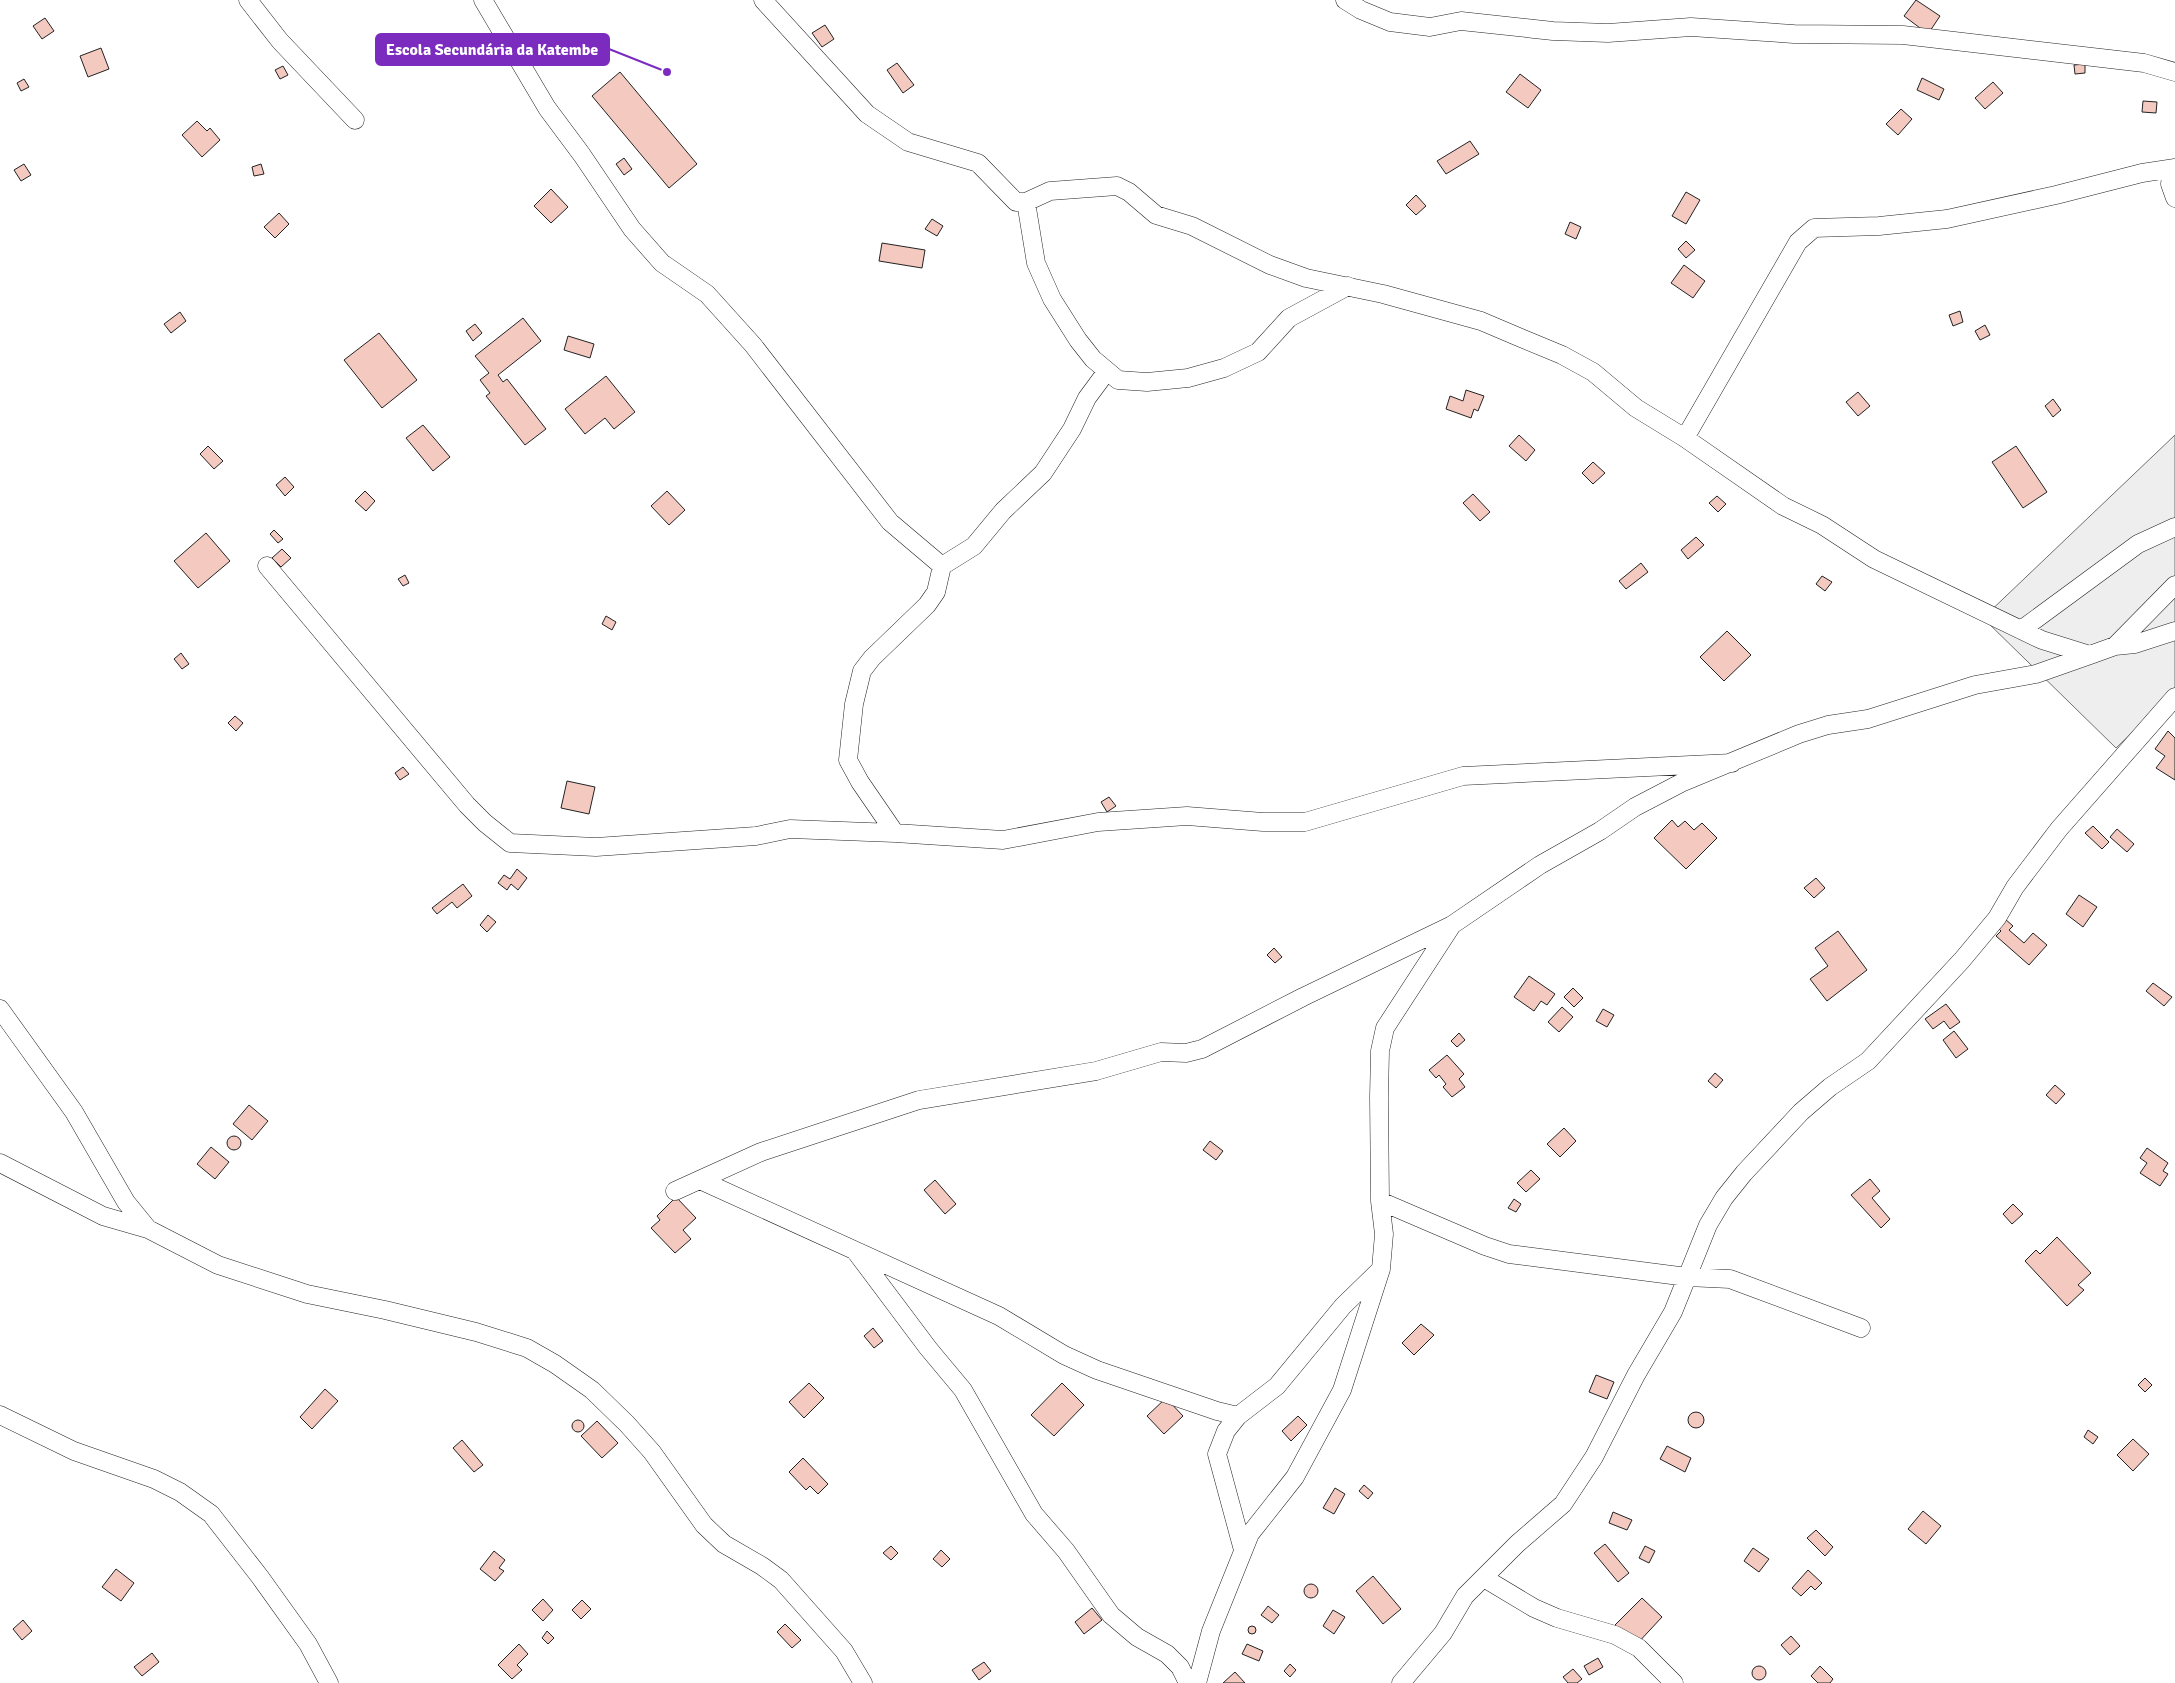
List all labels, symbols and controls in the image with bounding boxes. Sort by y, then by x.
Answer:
callout: Escola Secundária da Katembe [376,34,609,65]
text: Escola Secundária da Katembe [386,40,598,60]

